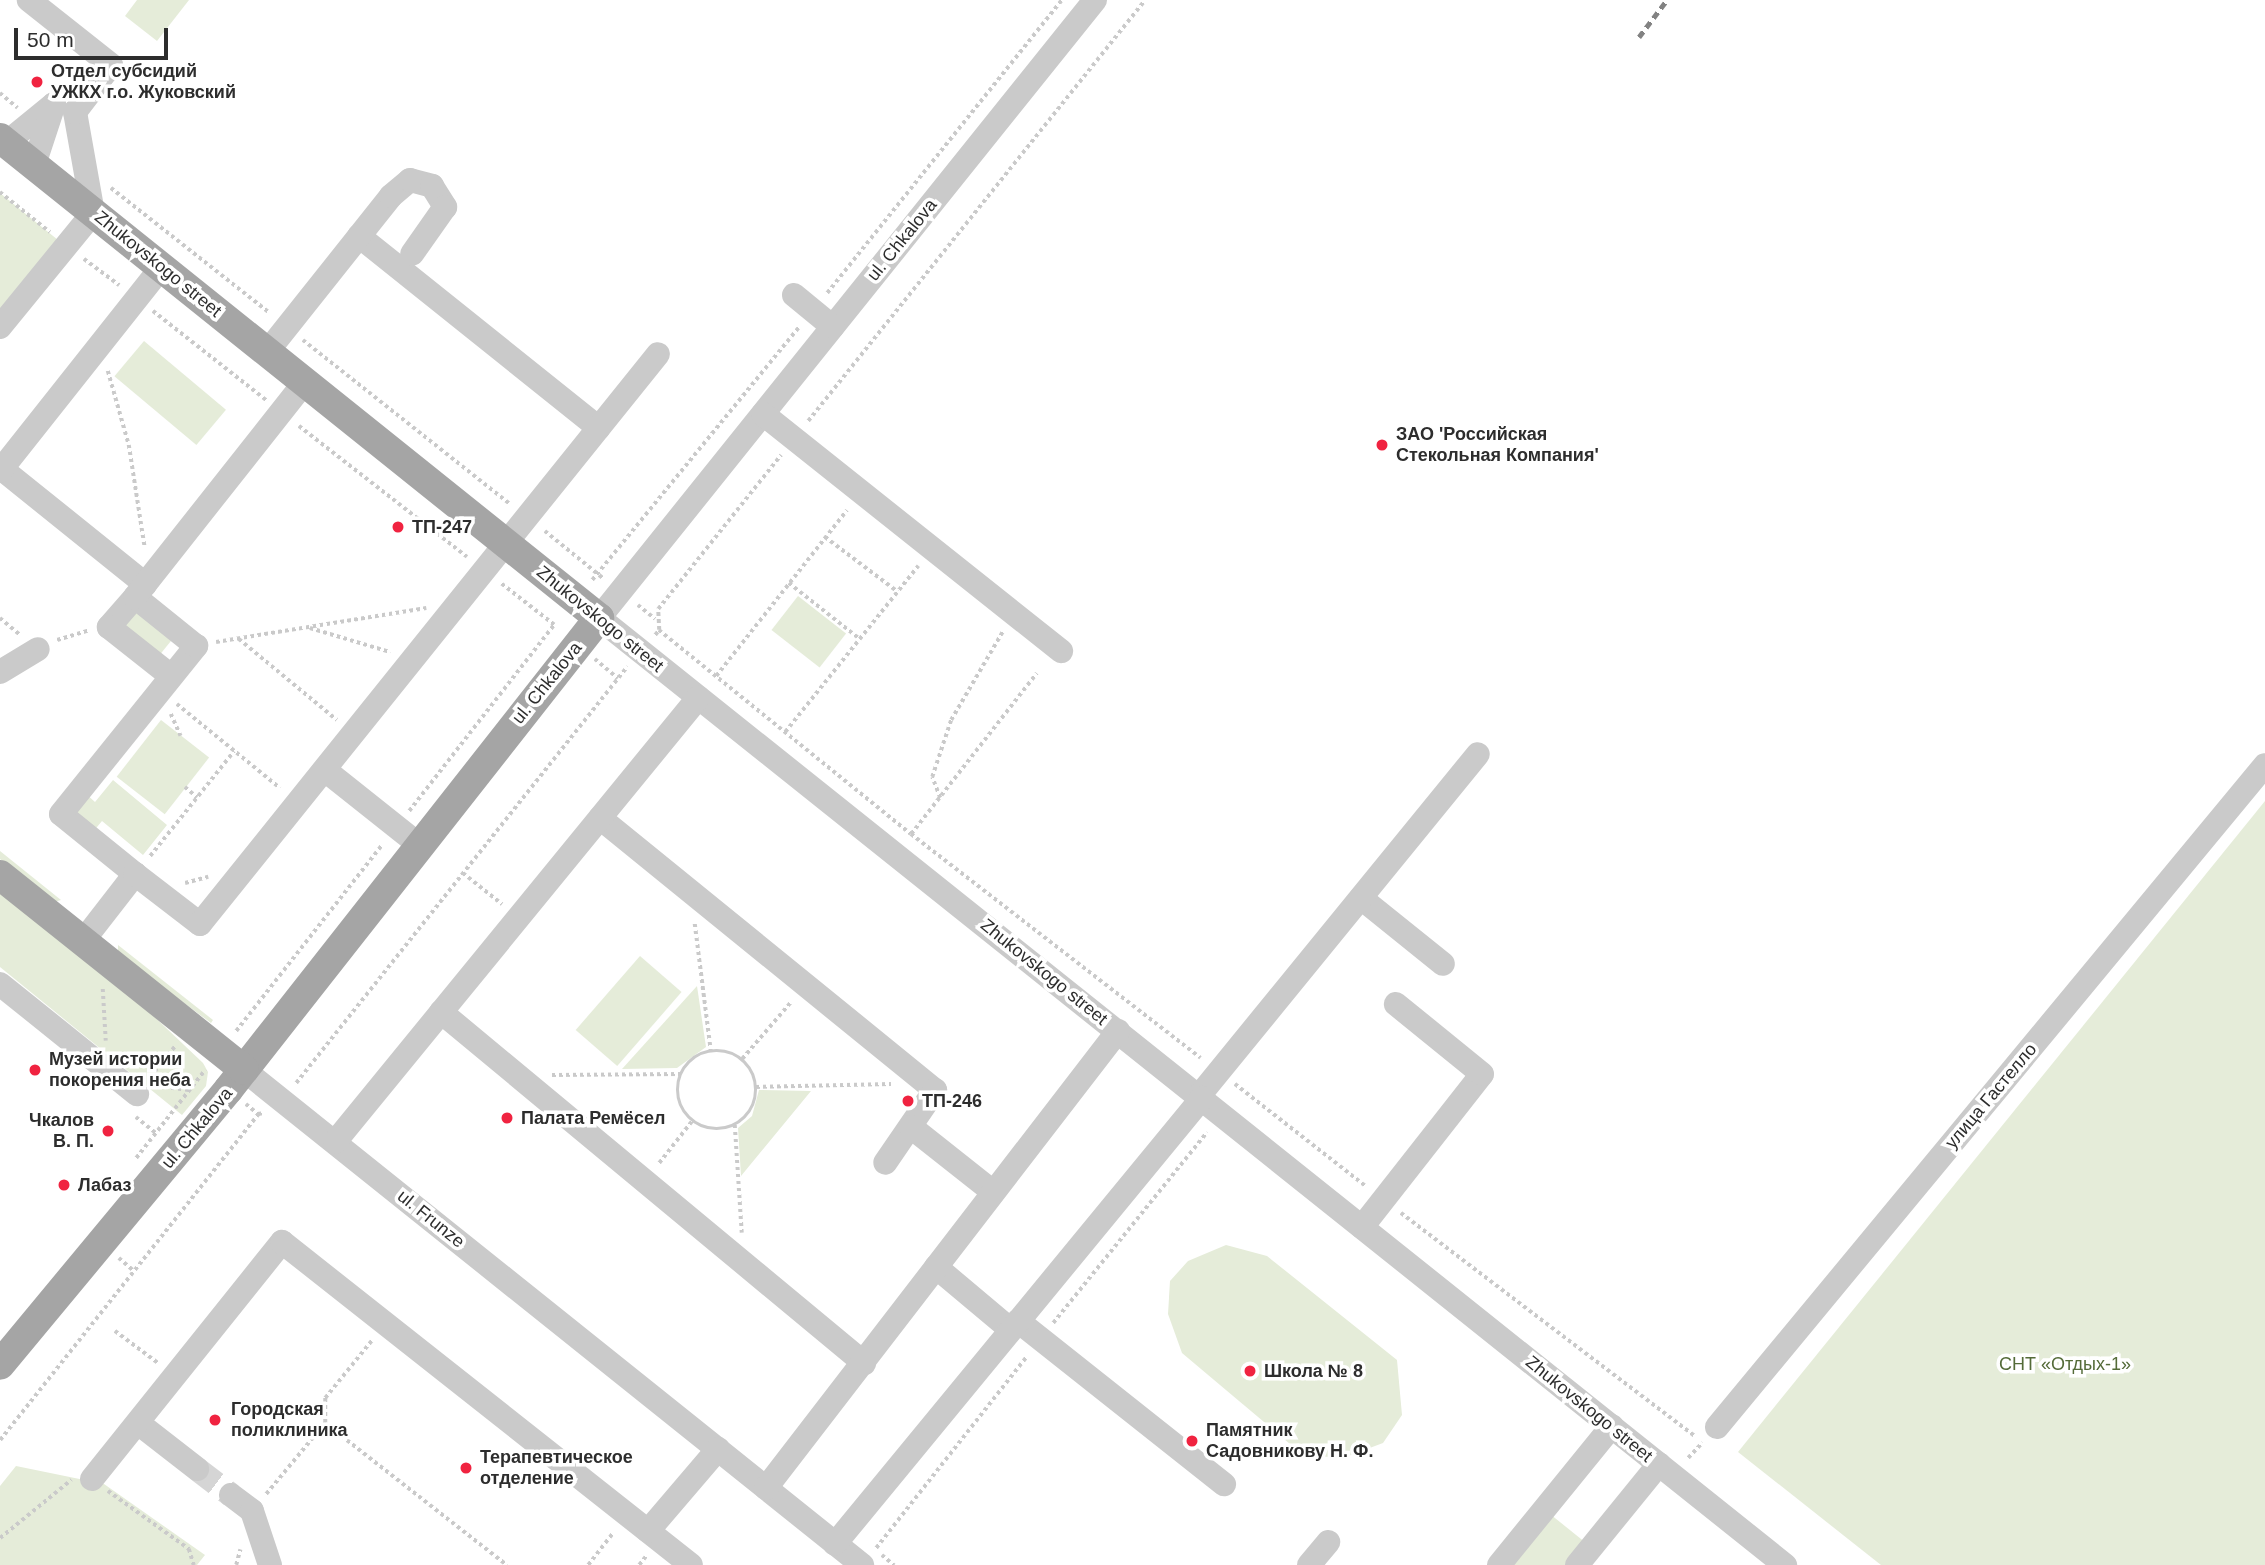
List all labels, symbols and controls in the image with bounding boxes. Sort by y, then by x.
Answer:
scale bar [18,14,172,58]
text: 50 m [27,28,74,51]
place label: Отдел субсидий УЖКХ г.о. Жуковский [51,61,236,104]
marker: Отдел субсидий УЖКХ г.о. Жуковский [29,74,45,90]
street label: ul. Chkalova [862,195,942,285]
street label: Zhukovskogo street [90,206,226,322]
place label: ЗАО 'Российская Стекольная Компания' [1396,424,1599,466]
marker: ЗАО 'Российская Стекольная Компания' [1374,437,1390,453]
place label: ТП-247 [412,516,472,538]
marker: ТП-247 [390,519,406,535]
street label: Zhukovskogo street [532,561,668,677]
street label: ul. Chkalova [507,638,587,728]
street label: Zhukovskogo street [976,914,1112,1030]
street label: улица Гастелло [1941,1039,2041,1153]
place label: Музей истории покорения неба [49,1049,191,1092]
marker: Музей истории покорения неба [27,1062,43,1078]
street label: ul. Chkalova [157,1083,237,1173]
place label: ТП-246 [922,1090,982,1112]
marker: ТП-246 [900,1093,916,1109]
place label: Палата Ремёсел [521,1107,665,1129]
place label: Чкалов В. П. [29,1110,94,1152]
marker: Палата Ремёсел [499,1110,515,1126]
marker: Чкалов В. П. [100,1123,116,1139]
place label: Лабаз [78,1174,131,1196]
marker: Лабаз [56,1177,72,1193]
street label: ul. Frunze [393,1185,469,1253]
street label: Zhukovskogo street [1521,1351,1657,1467]
park label: СНТ «Отдых-1» [1999,1353,2131,1375]
place label: Школа № 8 [1264,1360,1363,1382]
marker: Школа № 8 [1242,1363,1258,1379]
place label: Городская поликлиника [231,1399,348,1442]
marker: Городская поликлиника [205,1410,225,1430]
place label: Памятник Садовникову Н. Ф. [1206,1420,1373,1462]
marker: Памятник Садовникову Н. Ф. [1184,1433,1200,1449]
place label: Терапевтическое отделение [480,1447,633,1490]
marker: Терапевтическое отделение [458,1460,474,1476]

